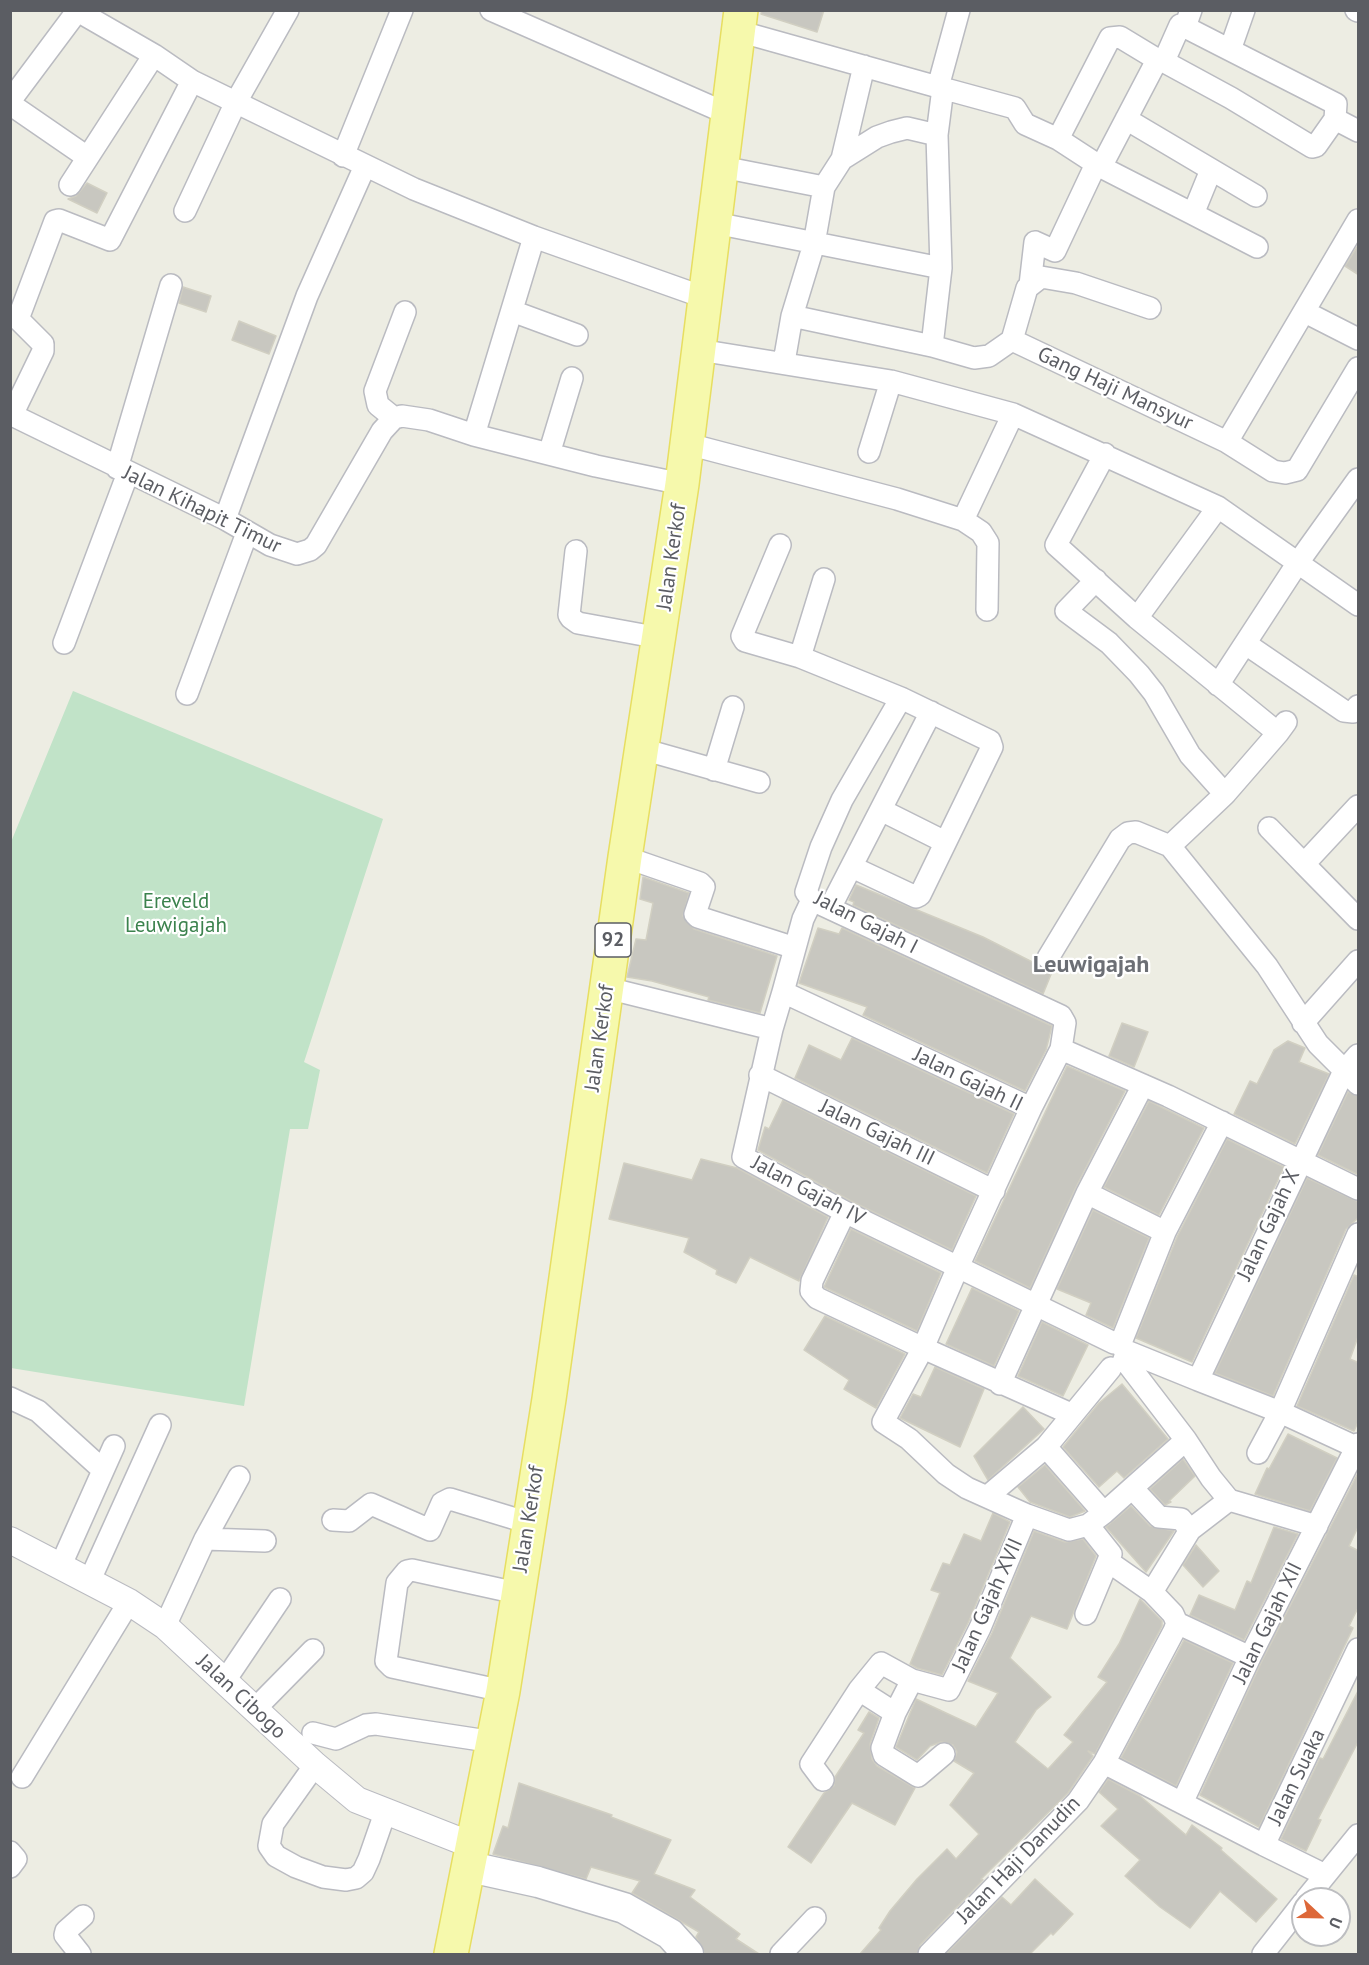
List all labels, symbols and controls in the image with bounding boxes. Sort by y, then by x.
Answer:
street label: Gang Haji Mansyur [1033,342,1197,436]
street label: Jalan Kihapit Timur [119,461,285,559]
street label: Jalan Kerkof [652,502,692,612]
street label: Jalan Gajah I [810,886,922,960]
park label: Ereveld Leuwigajah [125,889,227,939]
road number: 92 [595,923,631,957]
district label: Leuwigajah [1033,951,1149,979]
street label: Jalan Kerkof [580,983,620,1093]
street label: Jalan Gajah II [909,1043,1027,1117]
street label: Jalan Gajah III [815,1094,939,1172]
street label: Jalan Gajah IV [747,1151,869,1231]
street label: Jalan Gajah X [1232,1166,1306,1284]
street label: Jalan Kerkof [508,1464,550,1574]
street label: Jalan Gajah XVII [947,1534,1029,1676]
street label: Jalan Gajah XII [1228,1558,1308,1688]
street label: Jalan Cibogo [191,1649,291,1745]
street label: Jalan Suaka [1263,1725,1331,1829]
street label: Jalan Haji Danudin [952,1791,1086,1929]
north arrow [1291,1887,1351,1947]
text: U [1325,1915,1347,1931]

